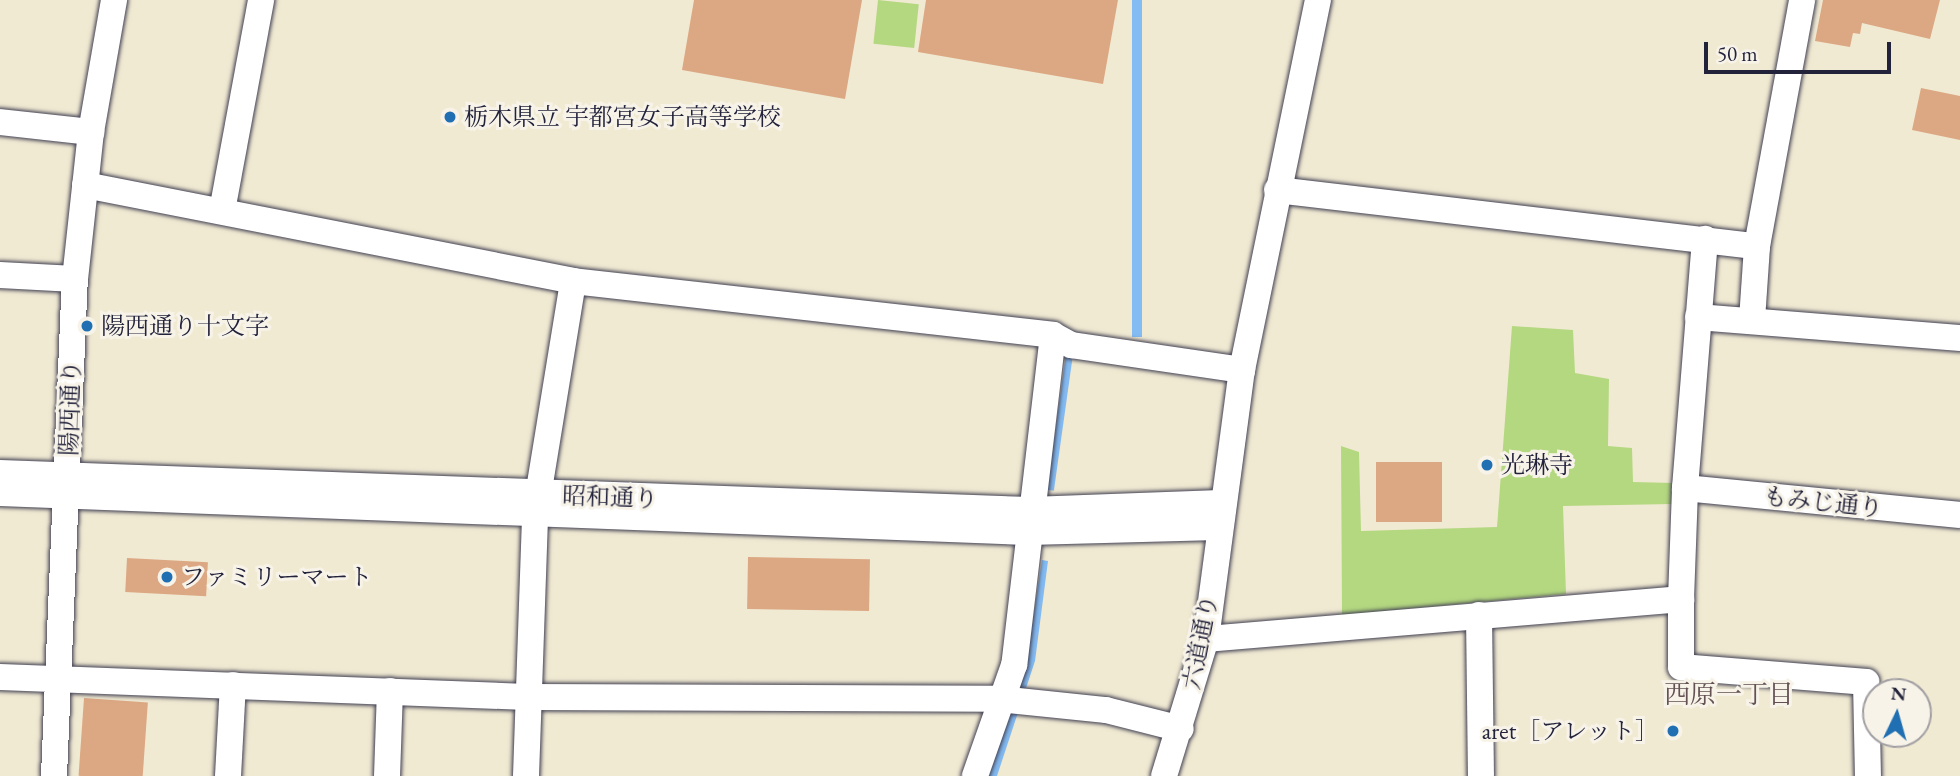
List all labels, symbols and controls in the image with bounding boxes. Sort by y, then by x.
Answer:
scale bar [1708,28,1895,72]
text: 50 m [1717,40,1758,67]
place label: 栃木県立 宇都宮女子高等学校 [464,103,781,131]
marker: 栃木県立 宇都宮女子高等学校 [442,109,458,125]
place label: 陽西通り十文字 [101,312,269,340]
marker: 陽西通り十文字 [79,318,95,334]
street label: 陽西通り [54,360,86,456]
place label: 光琳寺 [1501,451,1573,479]
marker: 光琳寺 [1479,457,1495,473]
street label: 昭和通り [562,481,658,513]
street label: もみじ通り [1762,481,1884,523]
place label: ファミリーマート [181,563,373,591]
marker: ファミリーマート [159,569,175,585]
street label: 六道通り [1177,592,1223,692]
north arrow [1862,678,1932,748]
district label: 西原一丁目 [1664,679,1794,711]
text: N [1890,680,1907,707]
place label: aret［アレット］ [1481,717,1659,745]
marker: aret［アレット］ [1665,723,1681,739]

